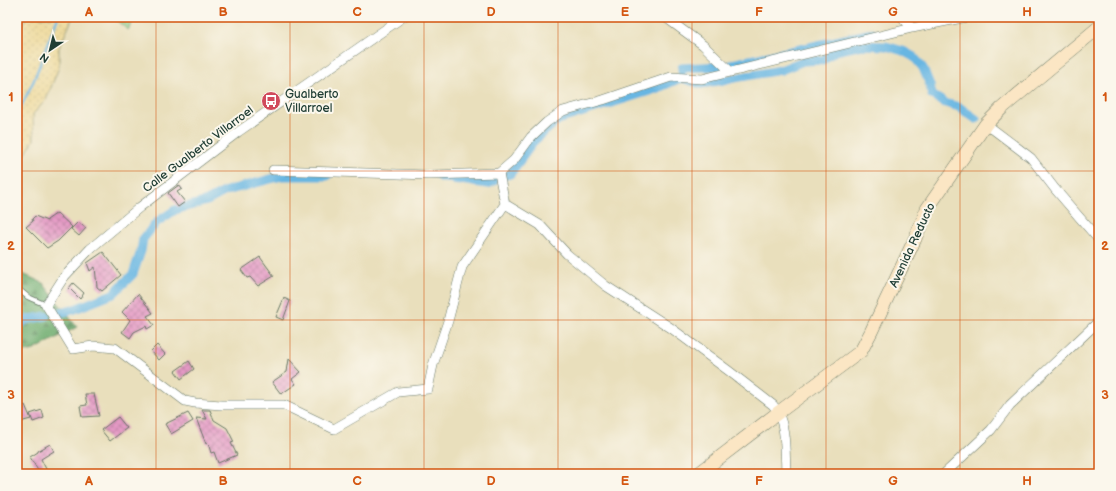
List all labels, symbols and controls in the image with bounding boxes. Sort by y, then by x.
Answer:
text: A [84,4,93,20]
text: B [218,4,228,20]
text: C [352,4,362,20]
text: D [486,4,496,20]
text: E [621,4,630,20]
text: F [755,4,763,20]
text: G [888,4,898,20]
text: H [1022,4,1032,20]
north arrow [30,30,70,70]
text: N [37,50,52,65]
place label: Gualberto Villarroel [285,87,339,116]
text: 1 [8,89,14,105]
text: 1 [1102,89,1108,105]
bus stop icon: Gualberto Villarroel [260,90,282,112]
street label: Calle Gualberto Villarroel [140,103,257,196]
street label: Avenida Reducto [886,200,939,290]
text: 2 [7,238,15,254]
text: 2 [1101,238,1109,254]
text: 3 [7,387,15,403]
text: 3 [1101,387,1109,403]
text: A [84,473,93,489]
text: B [218,473,228,489]
text: C [352,473,362,489]
text: D [486,473,496,489]
text: E [621,473,630,489]
text: F [755,473,763,489]
text: G [888,473,898,489]
text: H [1022,473,1032,489]

